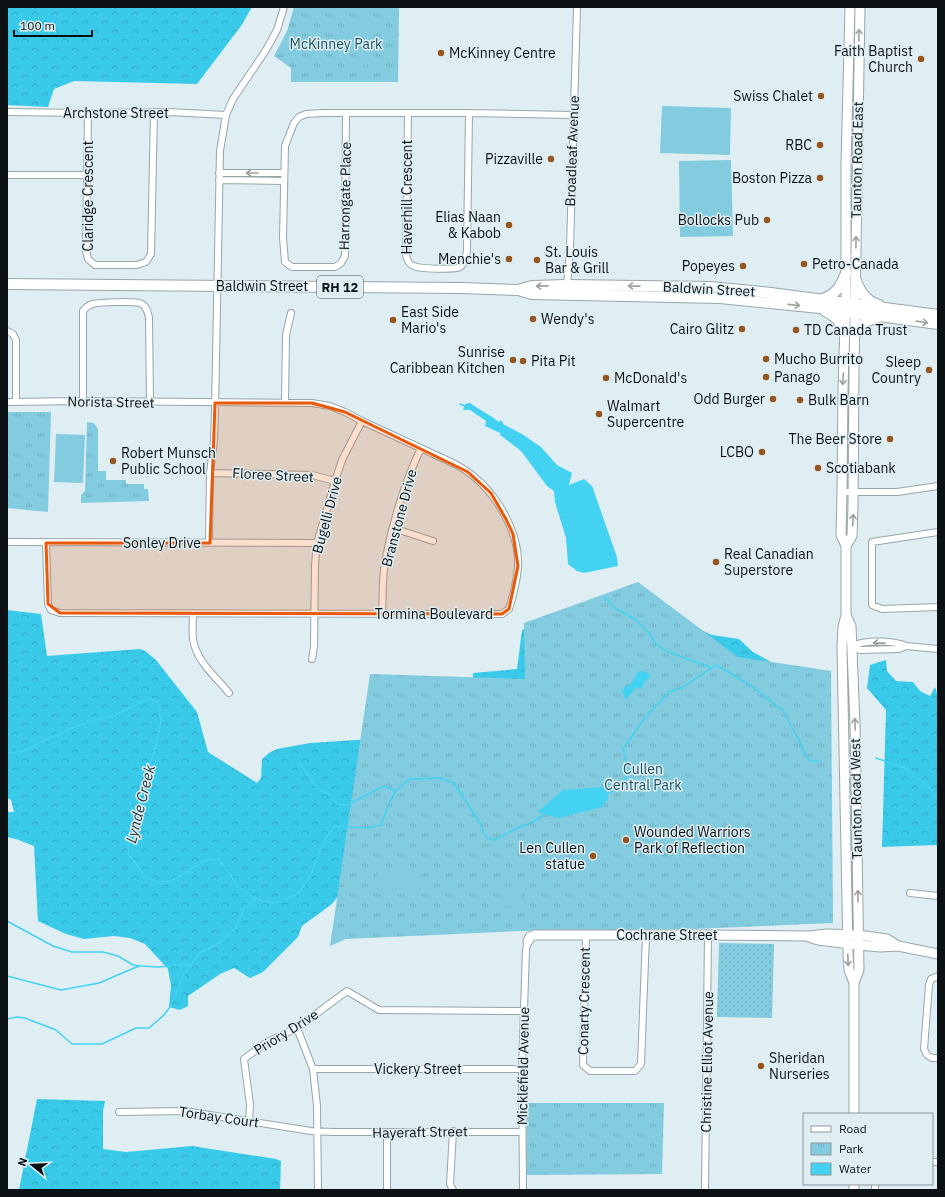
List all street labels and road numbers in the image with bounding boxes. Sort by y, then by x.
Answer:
street label: Broadleaf Avenue [561,95,583,207]
street label: Taunton Road East [847,101,867,219]
street label: Archstone Street [63,104,169,122]
street label: Haverhill Crescent [398,139,416,254]
street label: Claridge Crescent [79,141,97,251]
street label: Harrongate Place [335,141,355,250]
road number: RH 12 [317,276,363,298]
street label: Baldwin Street [216,277,308,295]
street label: Baldwin Street [662,278,756,300]
street label: Norista Street [67,392,155,412]
street label: Floree Street [232,464,314,486]
street label: Branstone Drive [377,467,421,569]
street label: Bugelli Drive [308,474,346,555]
street label: Sonley Drive [123,534,201,552]
street label: Tormina Boulevard [375,605,493,623]
street label: Taunton Road West [846,738,866,860]
street label: Cochrane Street [616,926,718,944]
street label: Conarty Crescent [574,947,594,1055]
street label: Christine Elliot Avenue [697,991,717,1133]
street label: Priory Drive [250,1005,322,1059]
street label: Micklefield Avenue [513,1006,533,1125]
street label: Vickery Street [374,1060,462,1078]
street label: Torbay Court [178,1102,260,1132]
street label: Hayeraft Street [372,1122,468,1142]

